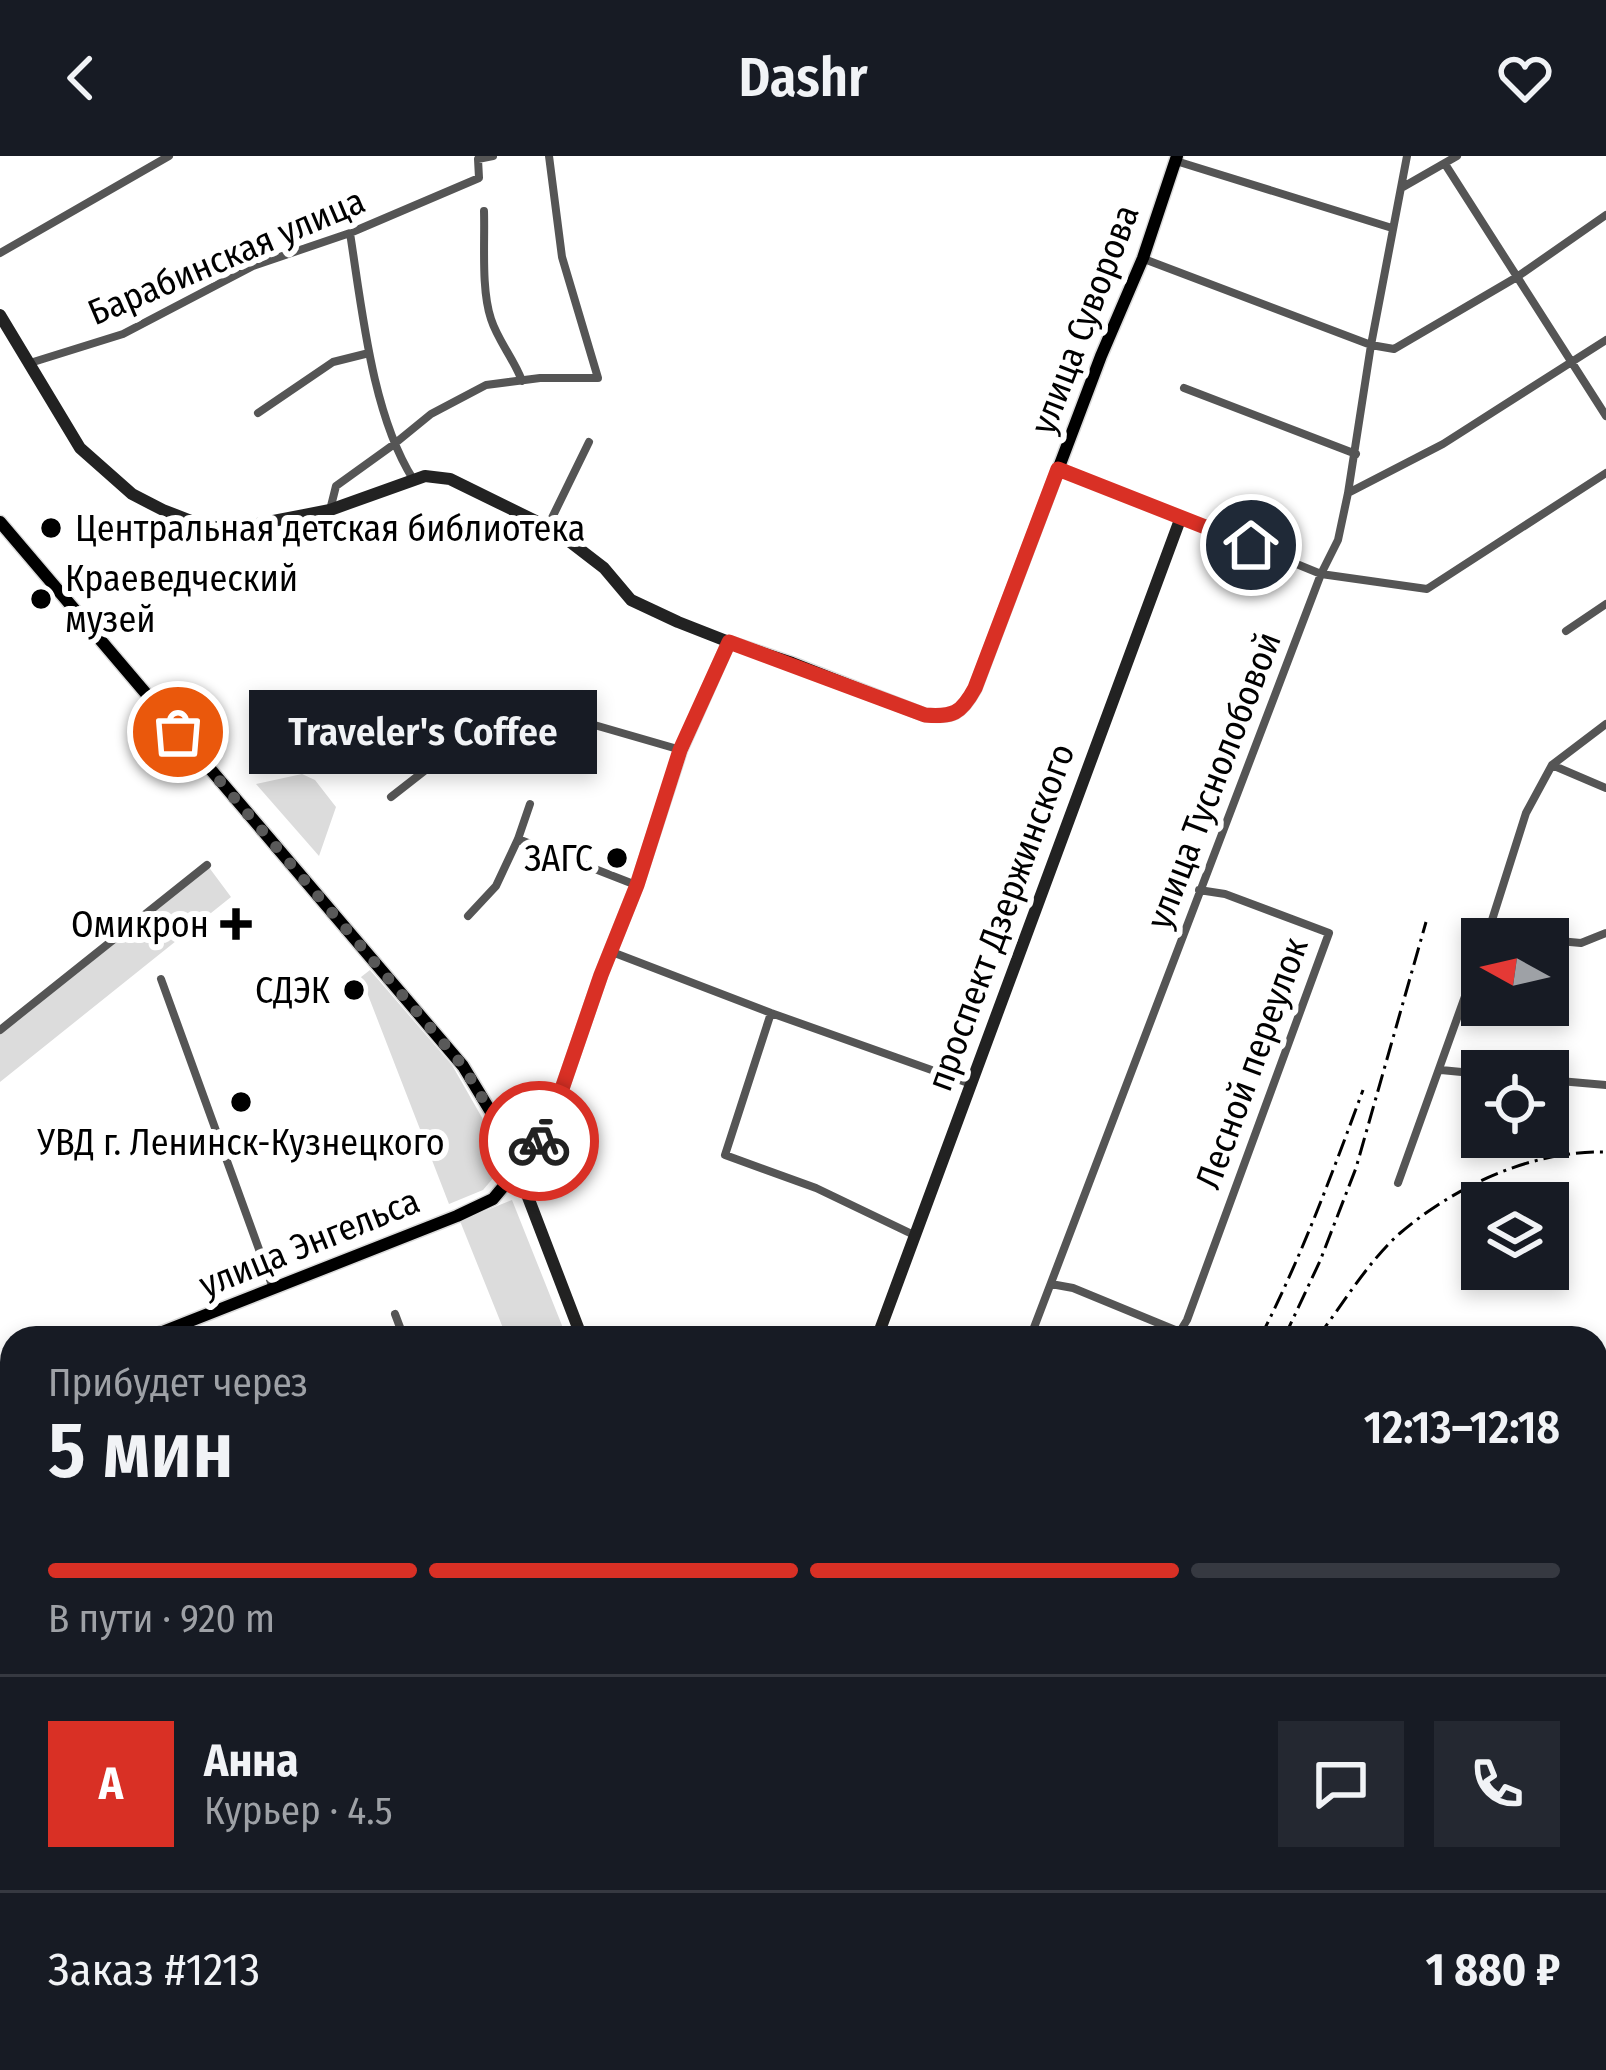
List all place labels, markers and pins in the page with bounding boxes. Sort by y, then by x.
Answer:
pin [1200,494,1302,596]
place label: Центральная детская библиотека [75,507,585,551]
marker: Центральная детская библиотека [38,515,64,541]
place label: Краеведческий музей [65,557,298,642]
marker: Краеведческий музей [28,586,54,612]
pin [127,681,229,783]
callout: Traveler's Coffee [250,690,598,774]
place label: ЗАГС [524,837,593,881]
marker: ЗАГС [604,845,630,871]
place label: Омикрон [71,903,209,947]
marker: Омикрон [220,908,252,940]
place label: СДЭК [255,969,330,1013]
marker: СДЭК [341,977,367,1003]
marker: УВД г. Ленинск-Кузнецкого [228,1089,254,1115]
place label: УВД г. Ленинск-Кузнецкого [36,1121,445,1165]

